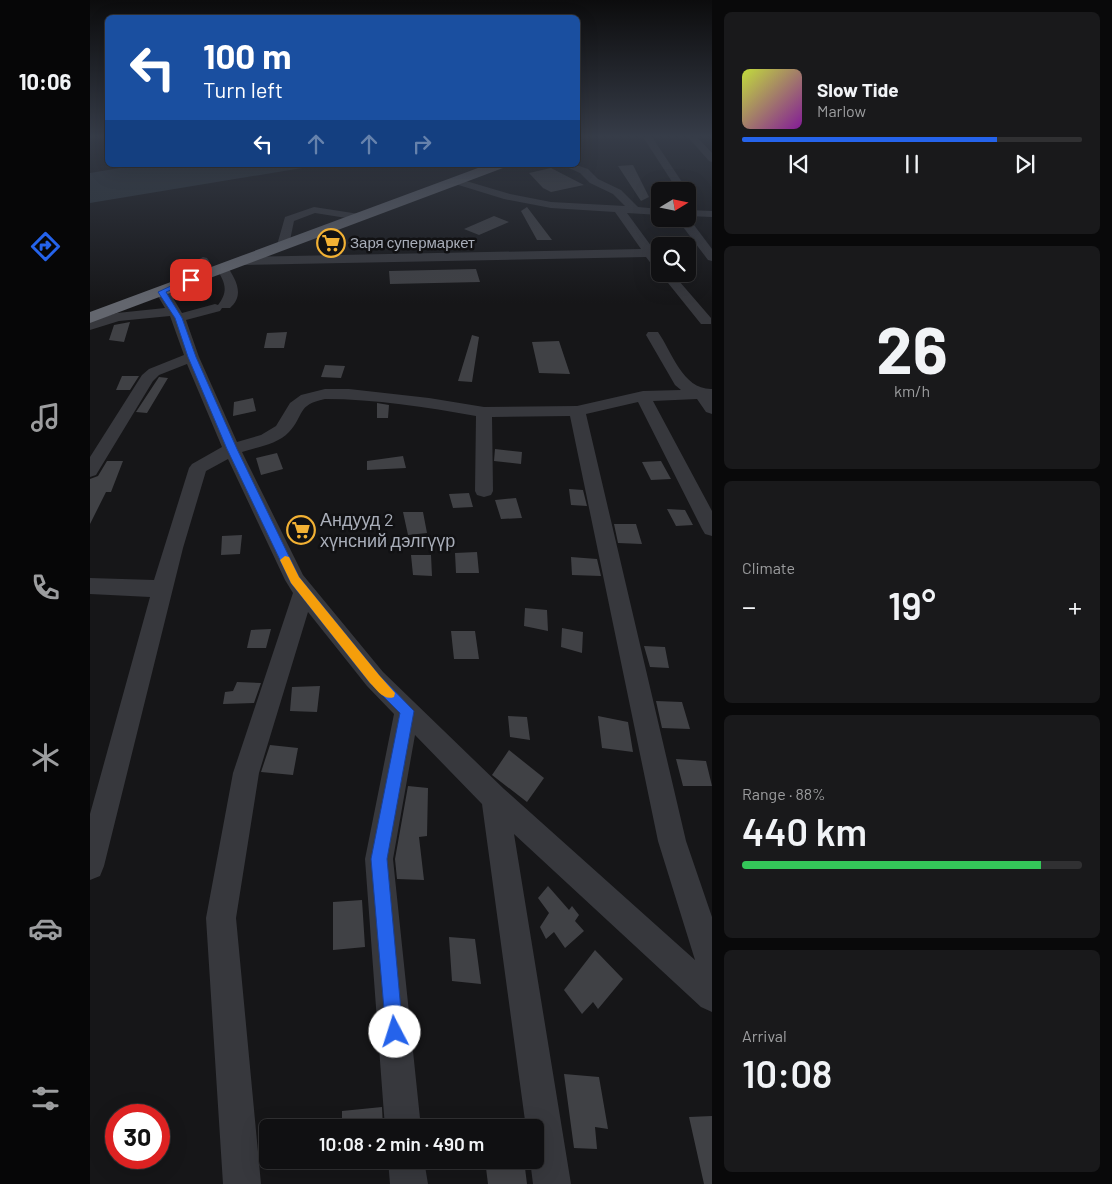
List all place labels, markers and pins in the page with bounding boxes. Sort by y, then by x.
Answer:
supermarket icon: Заря супермаркет [316,228,346,258]
place label: Заря супермаркет [350,233,475,251]
pin [170,259,212,301]
place label: Андууд 2 хүнсний дэлгүүр [320,508,455,551]
supermarket icon: Андууд 2 хүнсний дэлгүүр [286,515,316,545]

